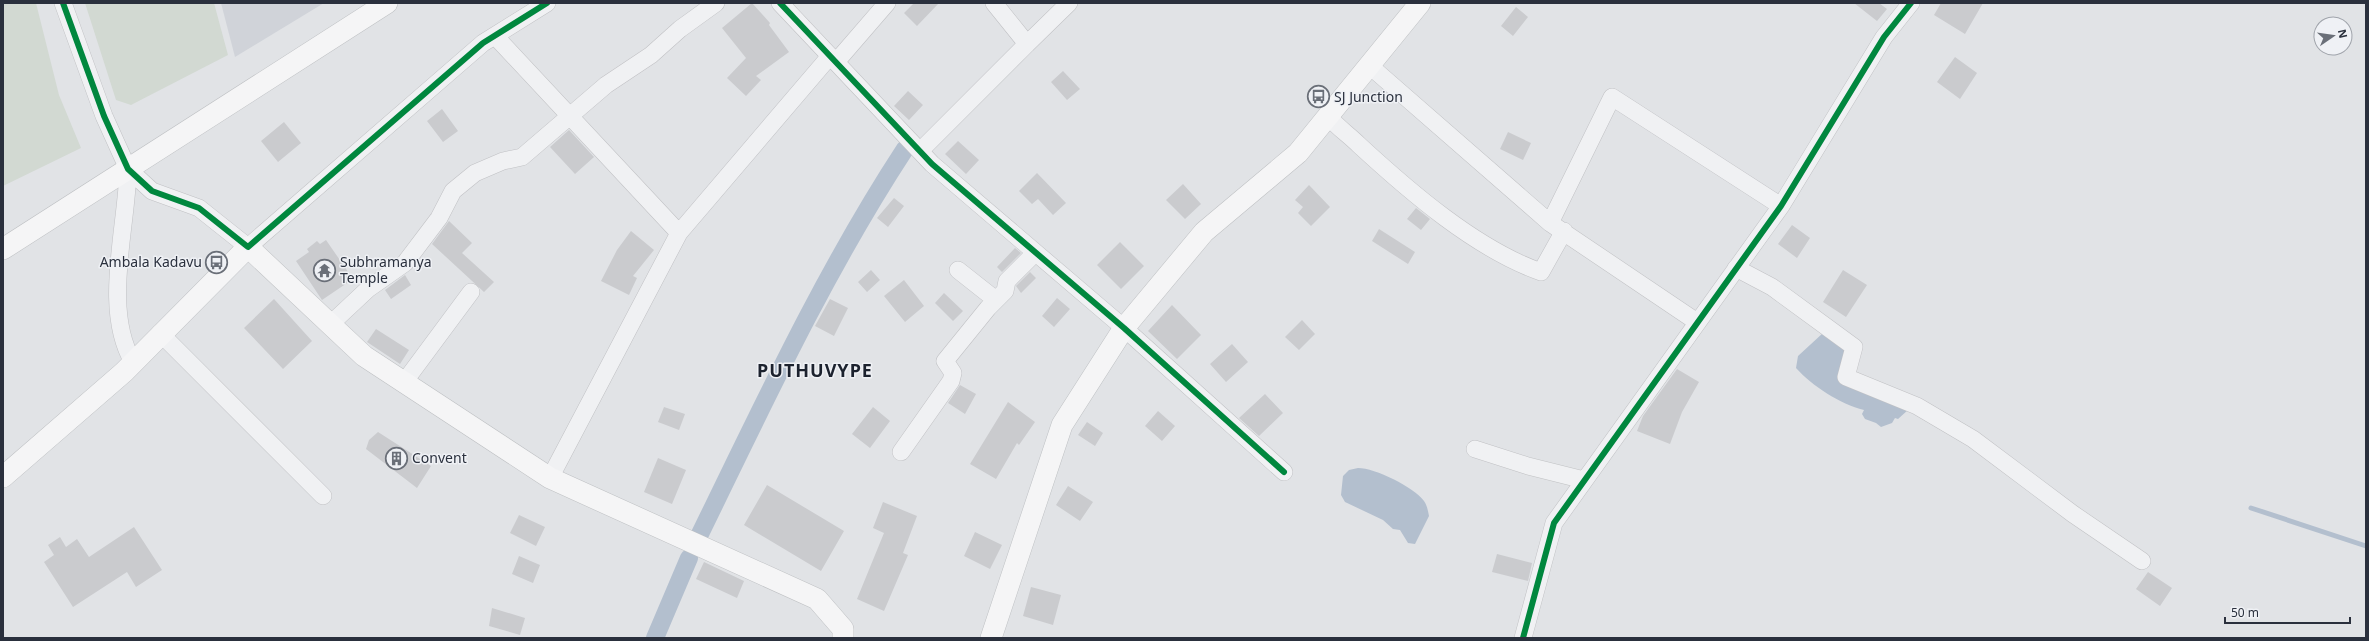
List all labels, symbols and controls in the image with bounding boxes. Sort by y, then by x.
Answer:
north arrow [2313,16,2353,56]
text: N [2335,28,2352,40]
bus stop icon: SJ Junction [1306,84,1332,110]
place label: SJ Junction [1334,87,1403,106]
bus stop icon: Ambala Kadavu [204,249,230,275]
place label: Ambala Kadavu [100,252,202,271]
place label: Subhramanya Temple [340,252,432,287]
temple icon: Subhramanya Temple [311,257,337,283]
district label: PUTHUVYPE [757,358,873,382]
building icon: Convent [384,445,410,471]
place label: Convent [412,448,467,467]
scale bar [2225,599,2350,625]
text: 50 m [2231,604,2259,621]

